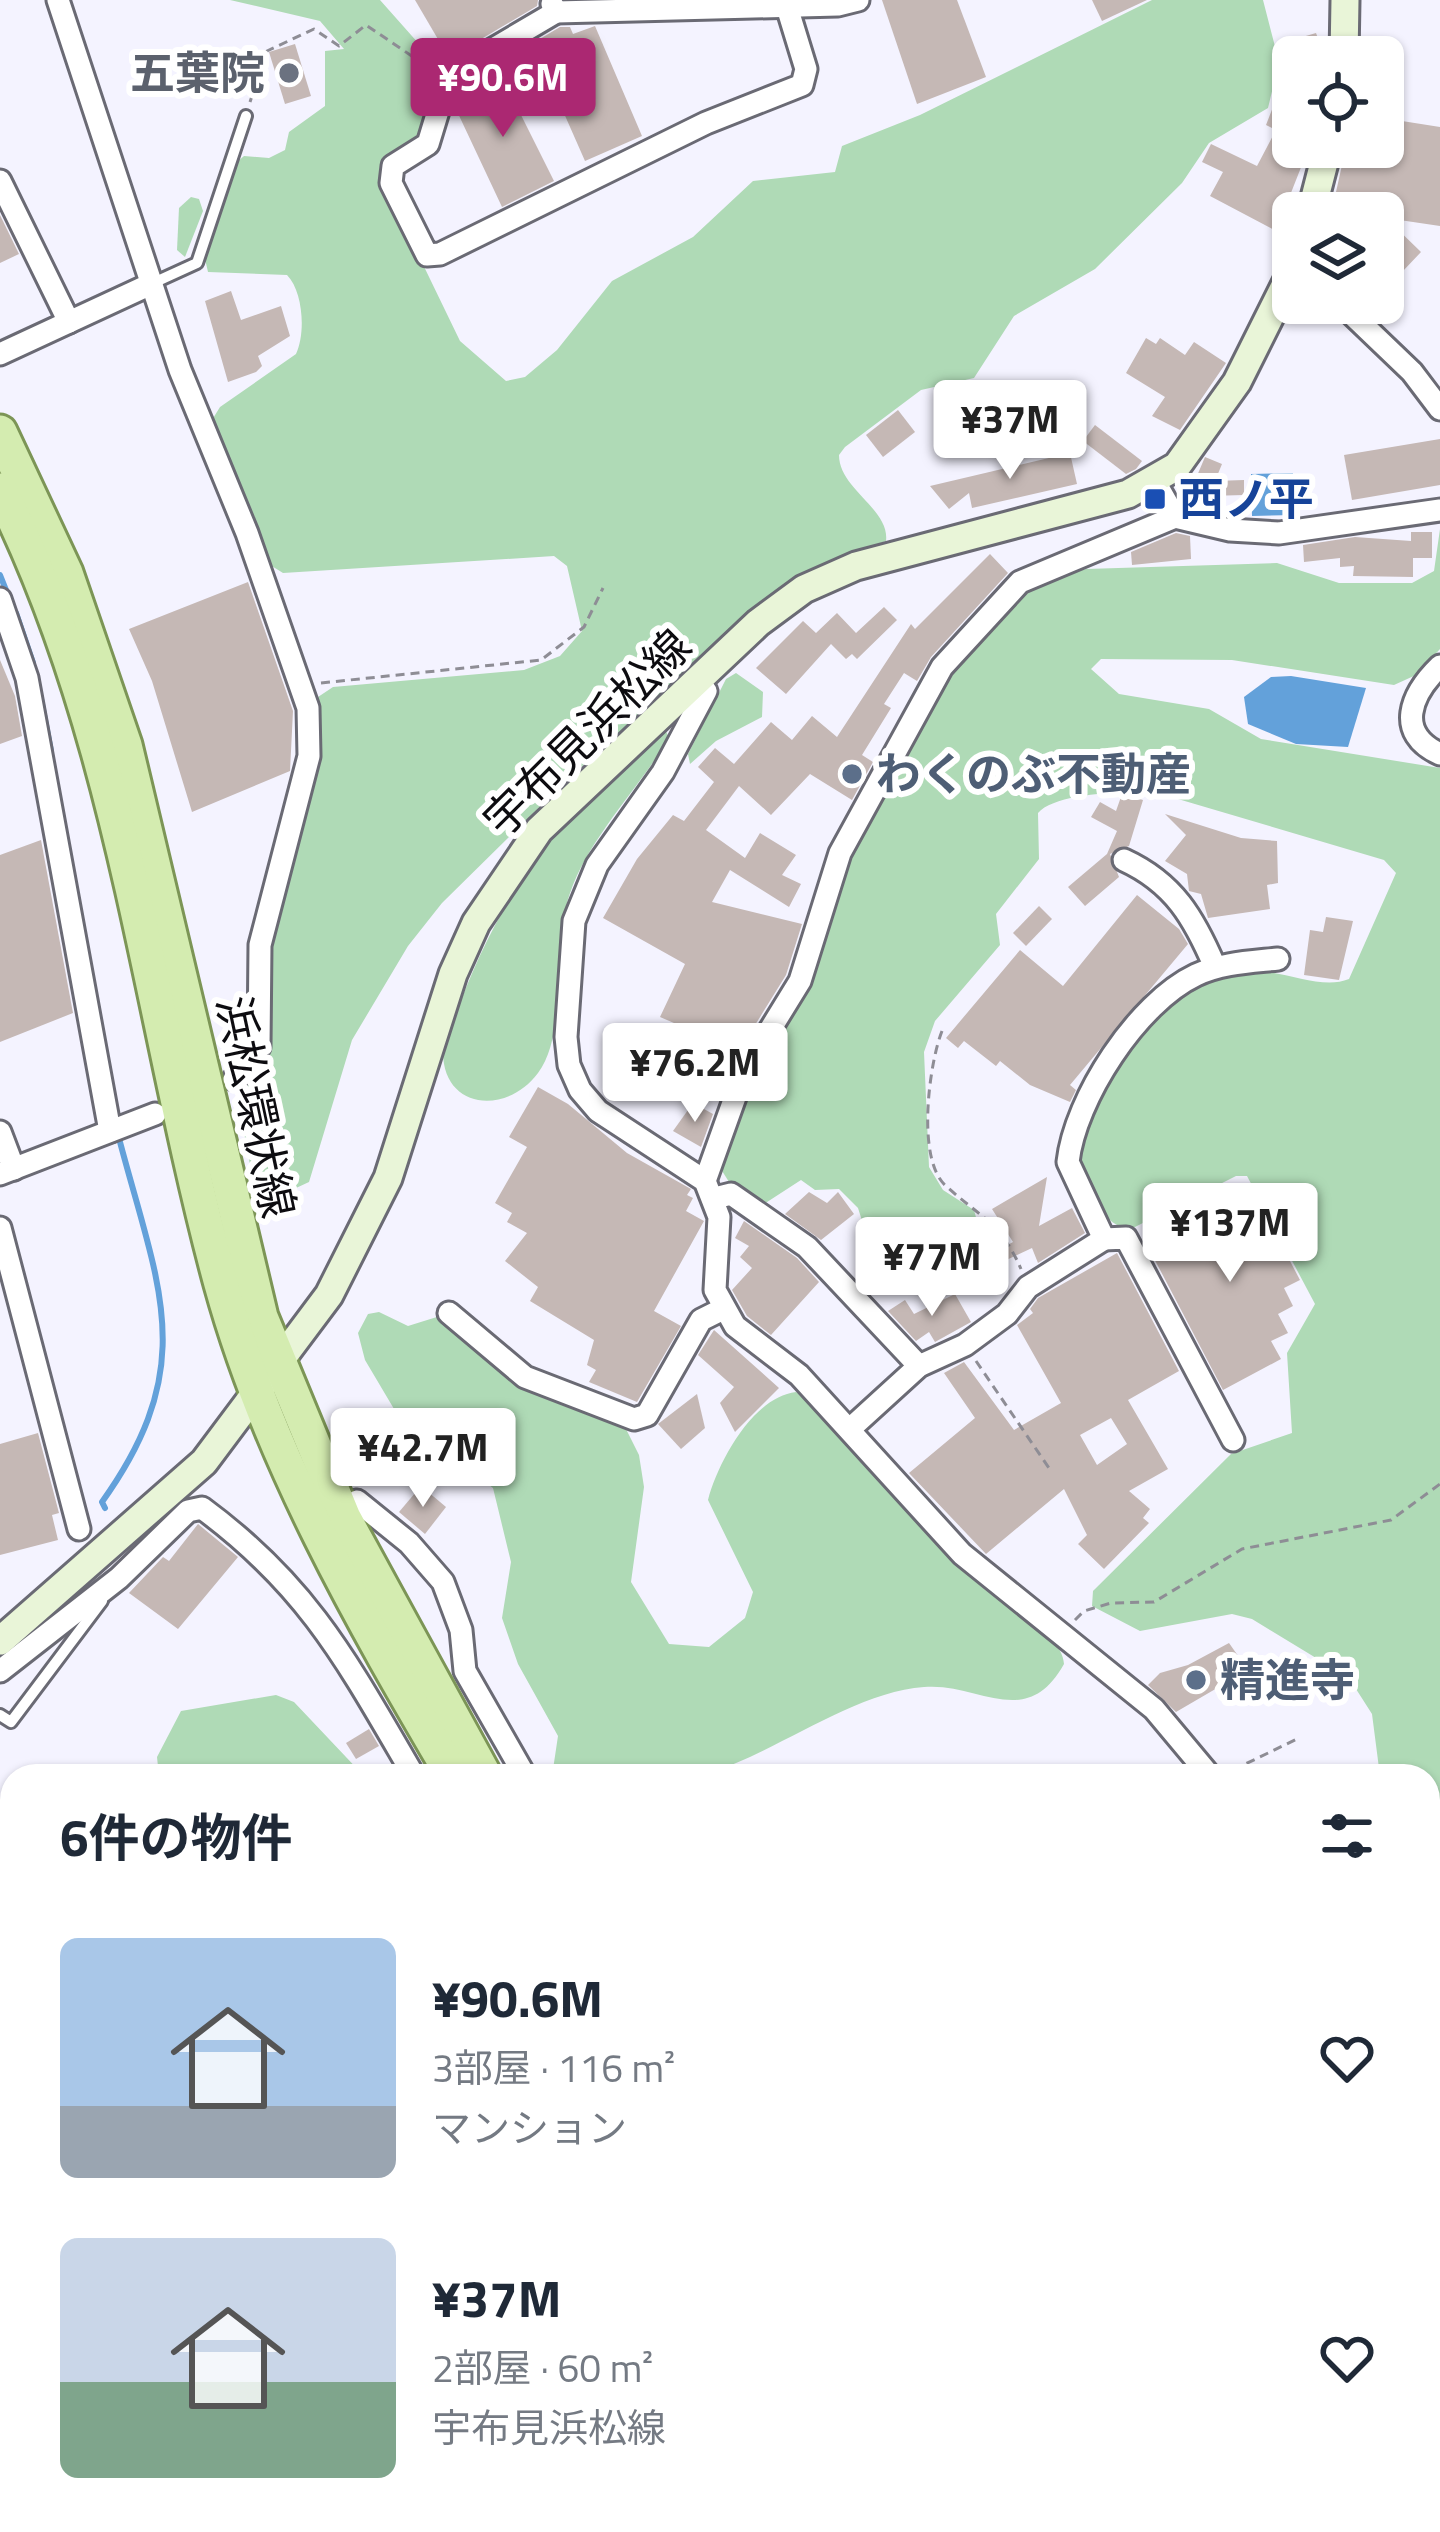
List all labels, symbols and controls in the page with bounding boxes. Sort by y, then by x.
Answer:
map controls [1272,36,1404,324]
button: locate [1272,36,1404,168]
place label: 五葉院 [130,38,265,106]
pin: ¥90.6M [405,38,601,140]
text: ¥90.6M [438,47,568,106]
marker: 五葉院 [276,60,302,86]
button: layers [1272,192,1404,324]
pin: ¥37M [939,380,1081,482]
text: ¥37M [961,389,1059,448]
place label: 西ノ平 [1179,464,1314,532]
marker: 西ノ平 [1142,486,1168,512]
street label: 宇布見浜松線 [467,613,706,852]
place label: わくのぶ不動産 [876,739,1191,807]
marker: わくのぶ不動産 [839,761,865,787]
street label: 浜松環状線 [200,990,314,1224]
pin: ¥76.2M [597,1023,793,1125]
text: ¥76.2M [630,1032,760,1091]
pin: ¥137M [1146,1183,1314,1285]
text: ¥137M [1170,1192,1290,1251]
pin: ¥77M [861,1217,1003,1319]
text: ¥77M [883,1226,981,1285]
pin: ¥42.7M [325,1408,521,1510]
text: ¥42.7M [358,1417,488,1476]
place label: 精進寺 [1220,1645,1355,1713]
marker: 精進寺 [1183,1667,1209,1693]
text: 6件の物件 [60,1798,293,1876]
icon: filters [1314,1803,1380,1869]
text: ¥90.6M [432,1959,603,2037]
icon: home [156,1986,300,2130]
icon: heart [1314,2025,1380,2091]
text: 3部屋 · 116 m² [432,2038,675,2097]
text: マンション [432,2098,627,2157]
text: ¥37M [432,2259,561,2337]
icon: home [156,2286,300,2430]
icon: heart [1314,2325,1380,2391]
text: 2部屋 · 60 m² [432,2338,653,2397]
text: 宇布見浜松線 [432,2398,666,2457]

